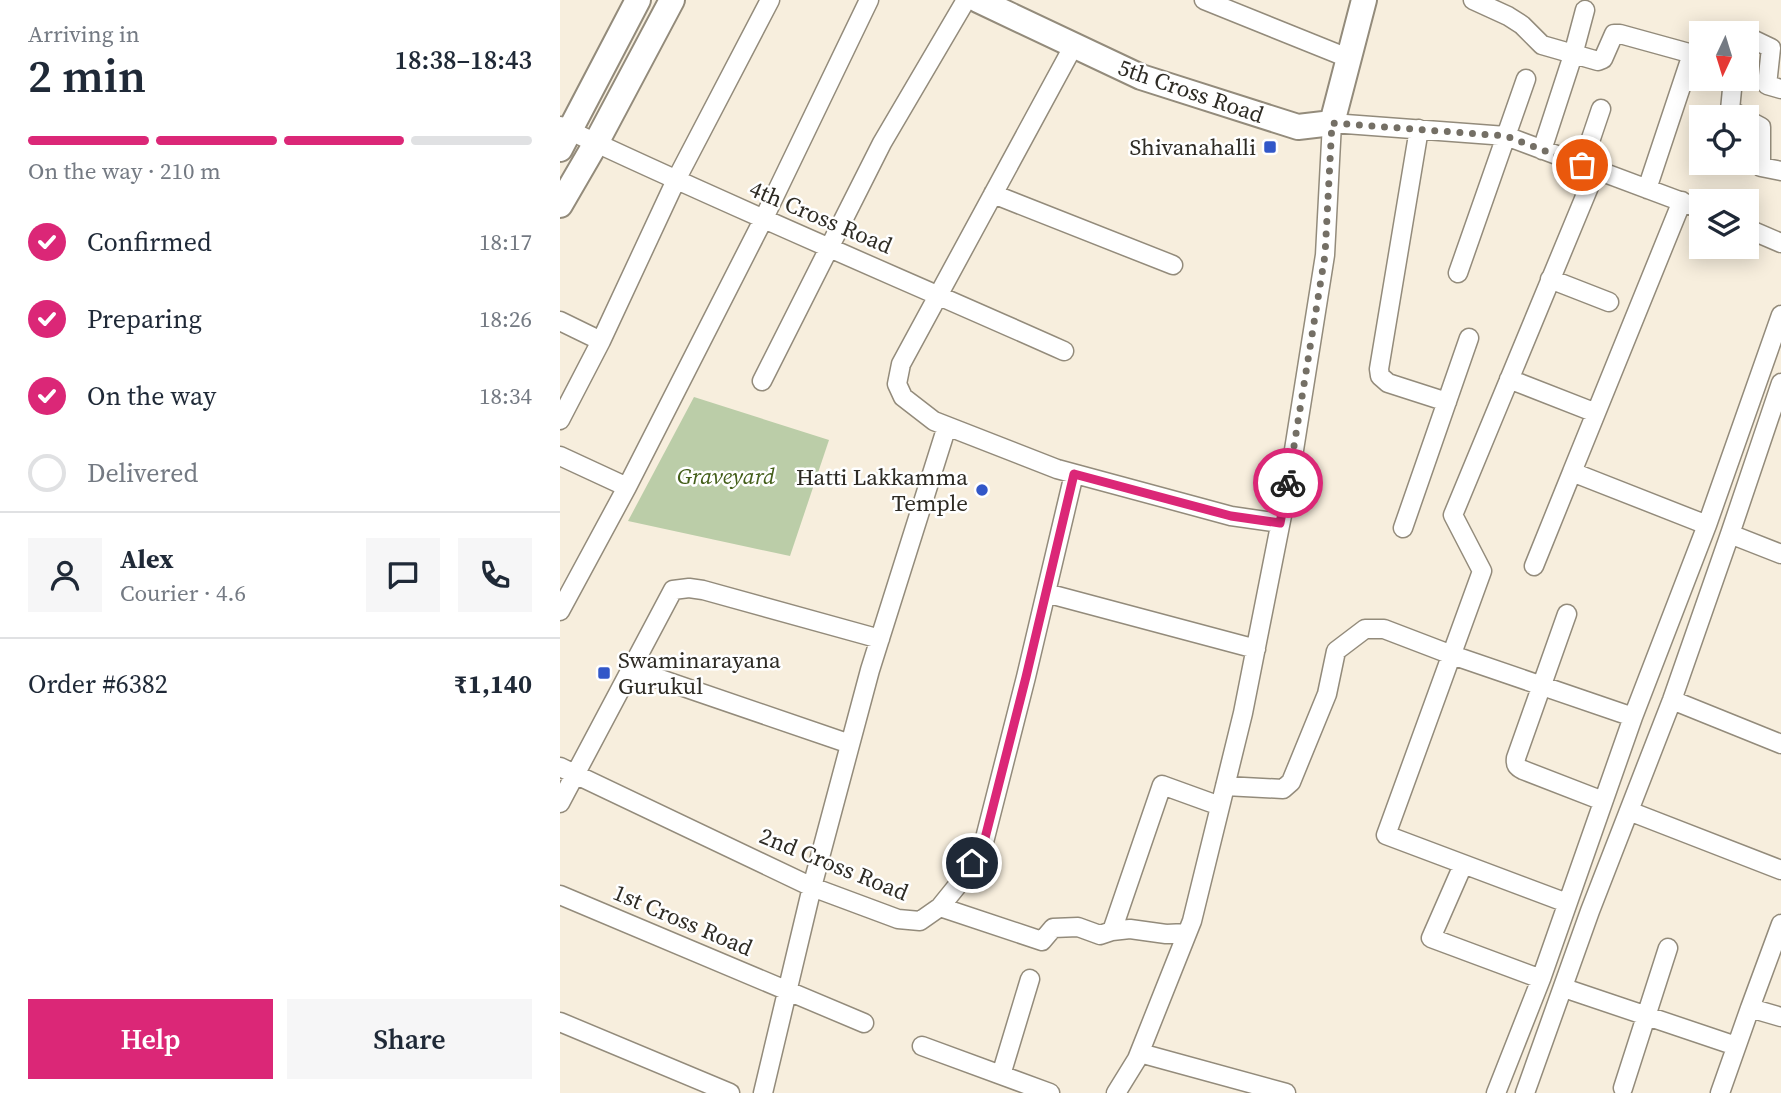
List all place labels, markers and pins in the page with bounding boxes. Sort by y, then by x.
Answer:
place label: Shivanahalli [1130,131,1256,163]
pin [1552,135,1612,195]
marker: Shivanahalli [1262,139,1278,155]
place label: Hatti Lakkamma Temple [796,461,968,519]
marker: Hatti Lakkamma Temple [974,482,990,498]
place label: Swaminarayana Gurukul [618,644,781,702]
marker: Swaminarayana Gurukul [596,665,612,681]
pin [942,833,1002,893]

